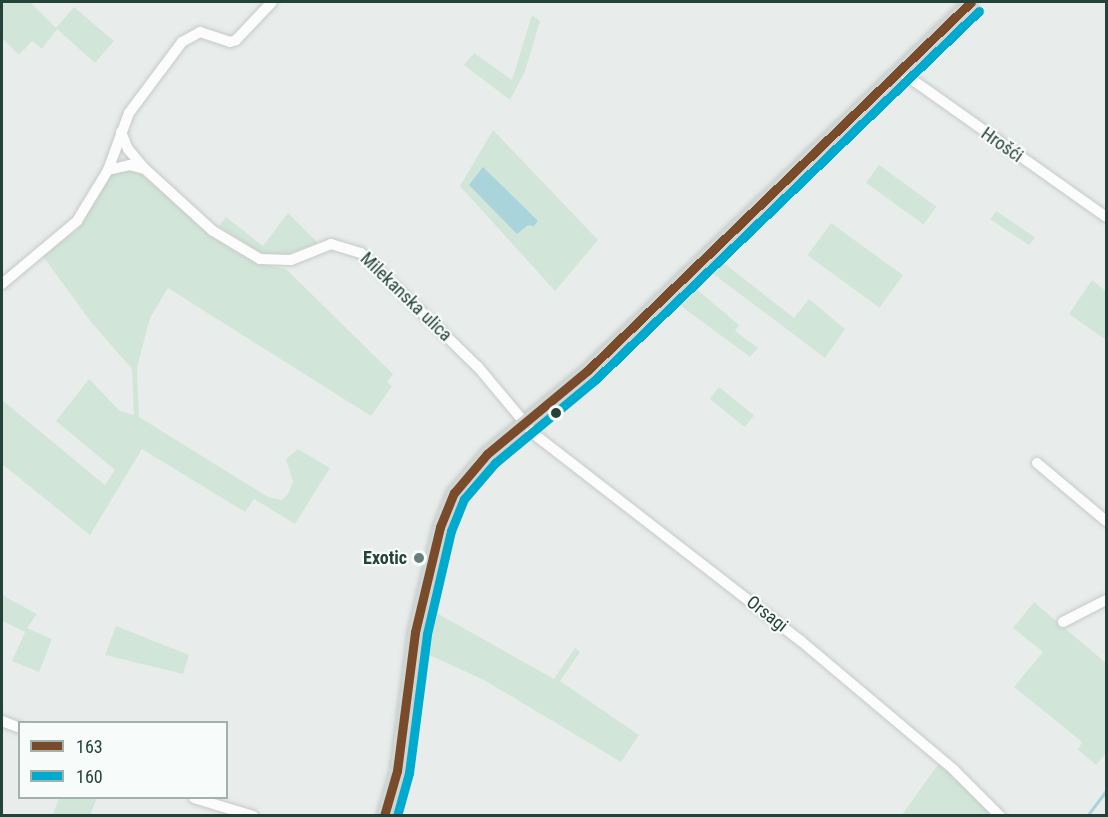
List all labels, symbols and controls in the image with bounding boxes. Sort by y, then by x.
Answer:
street label: Hrošći [977,123,1027,167]
street label: Milekanska ulica [356,248,456,346]
unlabelled marker [550,407,562,419]
place label: Exotic [363,547,407,569]
marker: Exotic [412,551,426,565]
street label: Orsagi [742,591,792,637]
legend [18,721,228,799]
text: 163 [76,736,103,757]
text: 160 [76,766,103,787]

